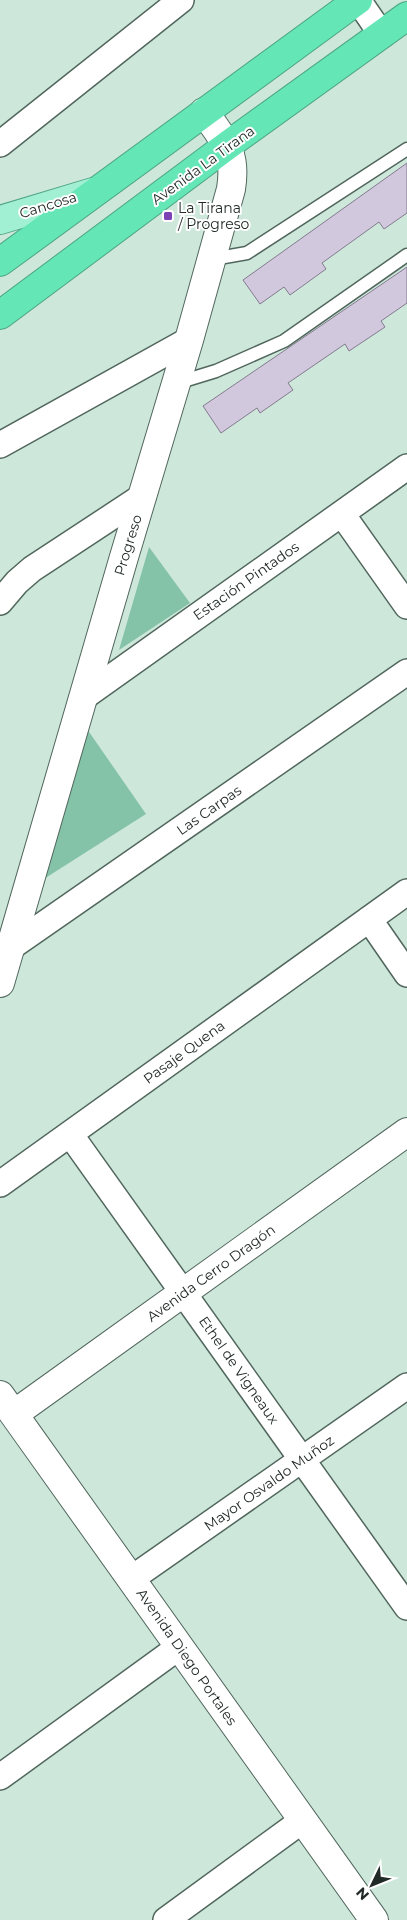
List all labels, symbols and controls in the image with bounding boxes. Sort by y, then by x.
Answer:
street label: Avenida La Tirana [148,122,258,208]
street label: Cancosa [17,188,79,222]
place label: La Tirana / Progreso [177,199,250,233]
marker: La Tirana / Progreso [162,210,174,222]
street label: Progreso [110,512,146,578]
street label: Estación Pintados [190,538,303,624]
street label: Las Carpas [173,781,245,839]
street label: Pasaje Quena [140,1016,228,1088]
street label: Avenida Cerro Dragón [143,1220,279,1326]
street label: Ethel de Vigneaux [195,1313,283,1428]
street label: Mayor Osvaldo Muñoz [201,1431,337,1535]
street label: Avenida Diego Portales [133,1585,241,1729]
north arrow [347,1860,397,1910]
text: N [352,1884,373,1904]

